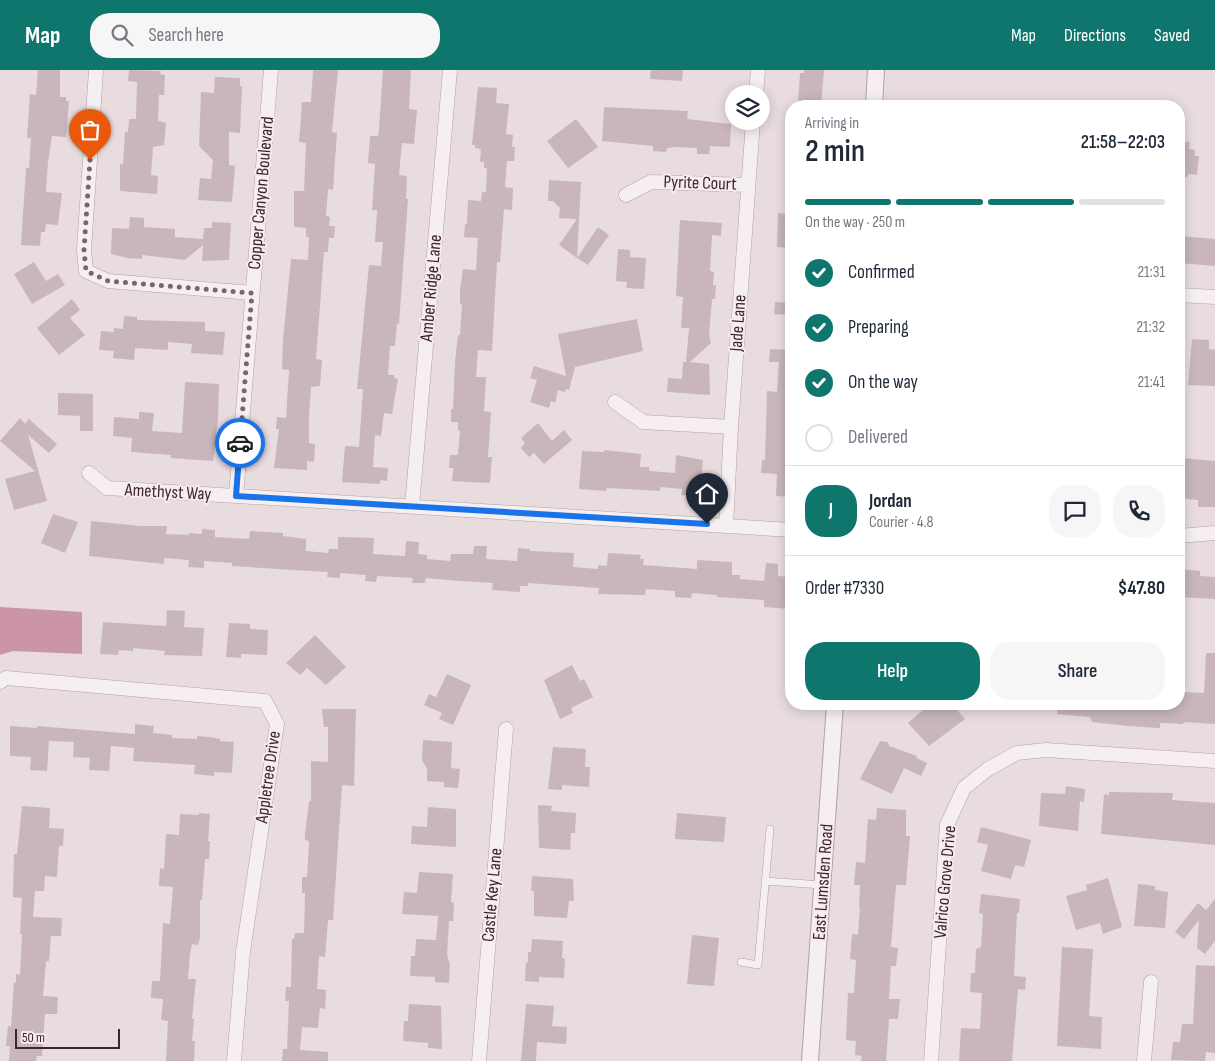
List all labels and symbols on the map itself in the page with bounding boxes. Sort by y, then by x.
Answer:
pin [69,109,111,160]
street label: Copper Canyon Boulevard [244,116,278,270]
street label: Pyrite Court [663,171,737,195]
street label: Amber Ridge Lane [416,234,446,343]
street label: Jade Lane [725,294,750,353]
courier [215,418,265,468]
pin [686,473,728,524]
street label: Amethyst Way [123,479,212,505]
street label: Appletree Drive [251,730,285,825]
street label: East Lumsden Road [808,823,838,941]
street label: Valrico Grove Drive [930,825,960,939]
street label: Castle Key Lane [477,847,507,943]
scale bar [15,1026,120,1049]

